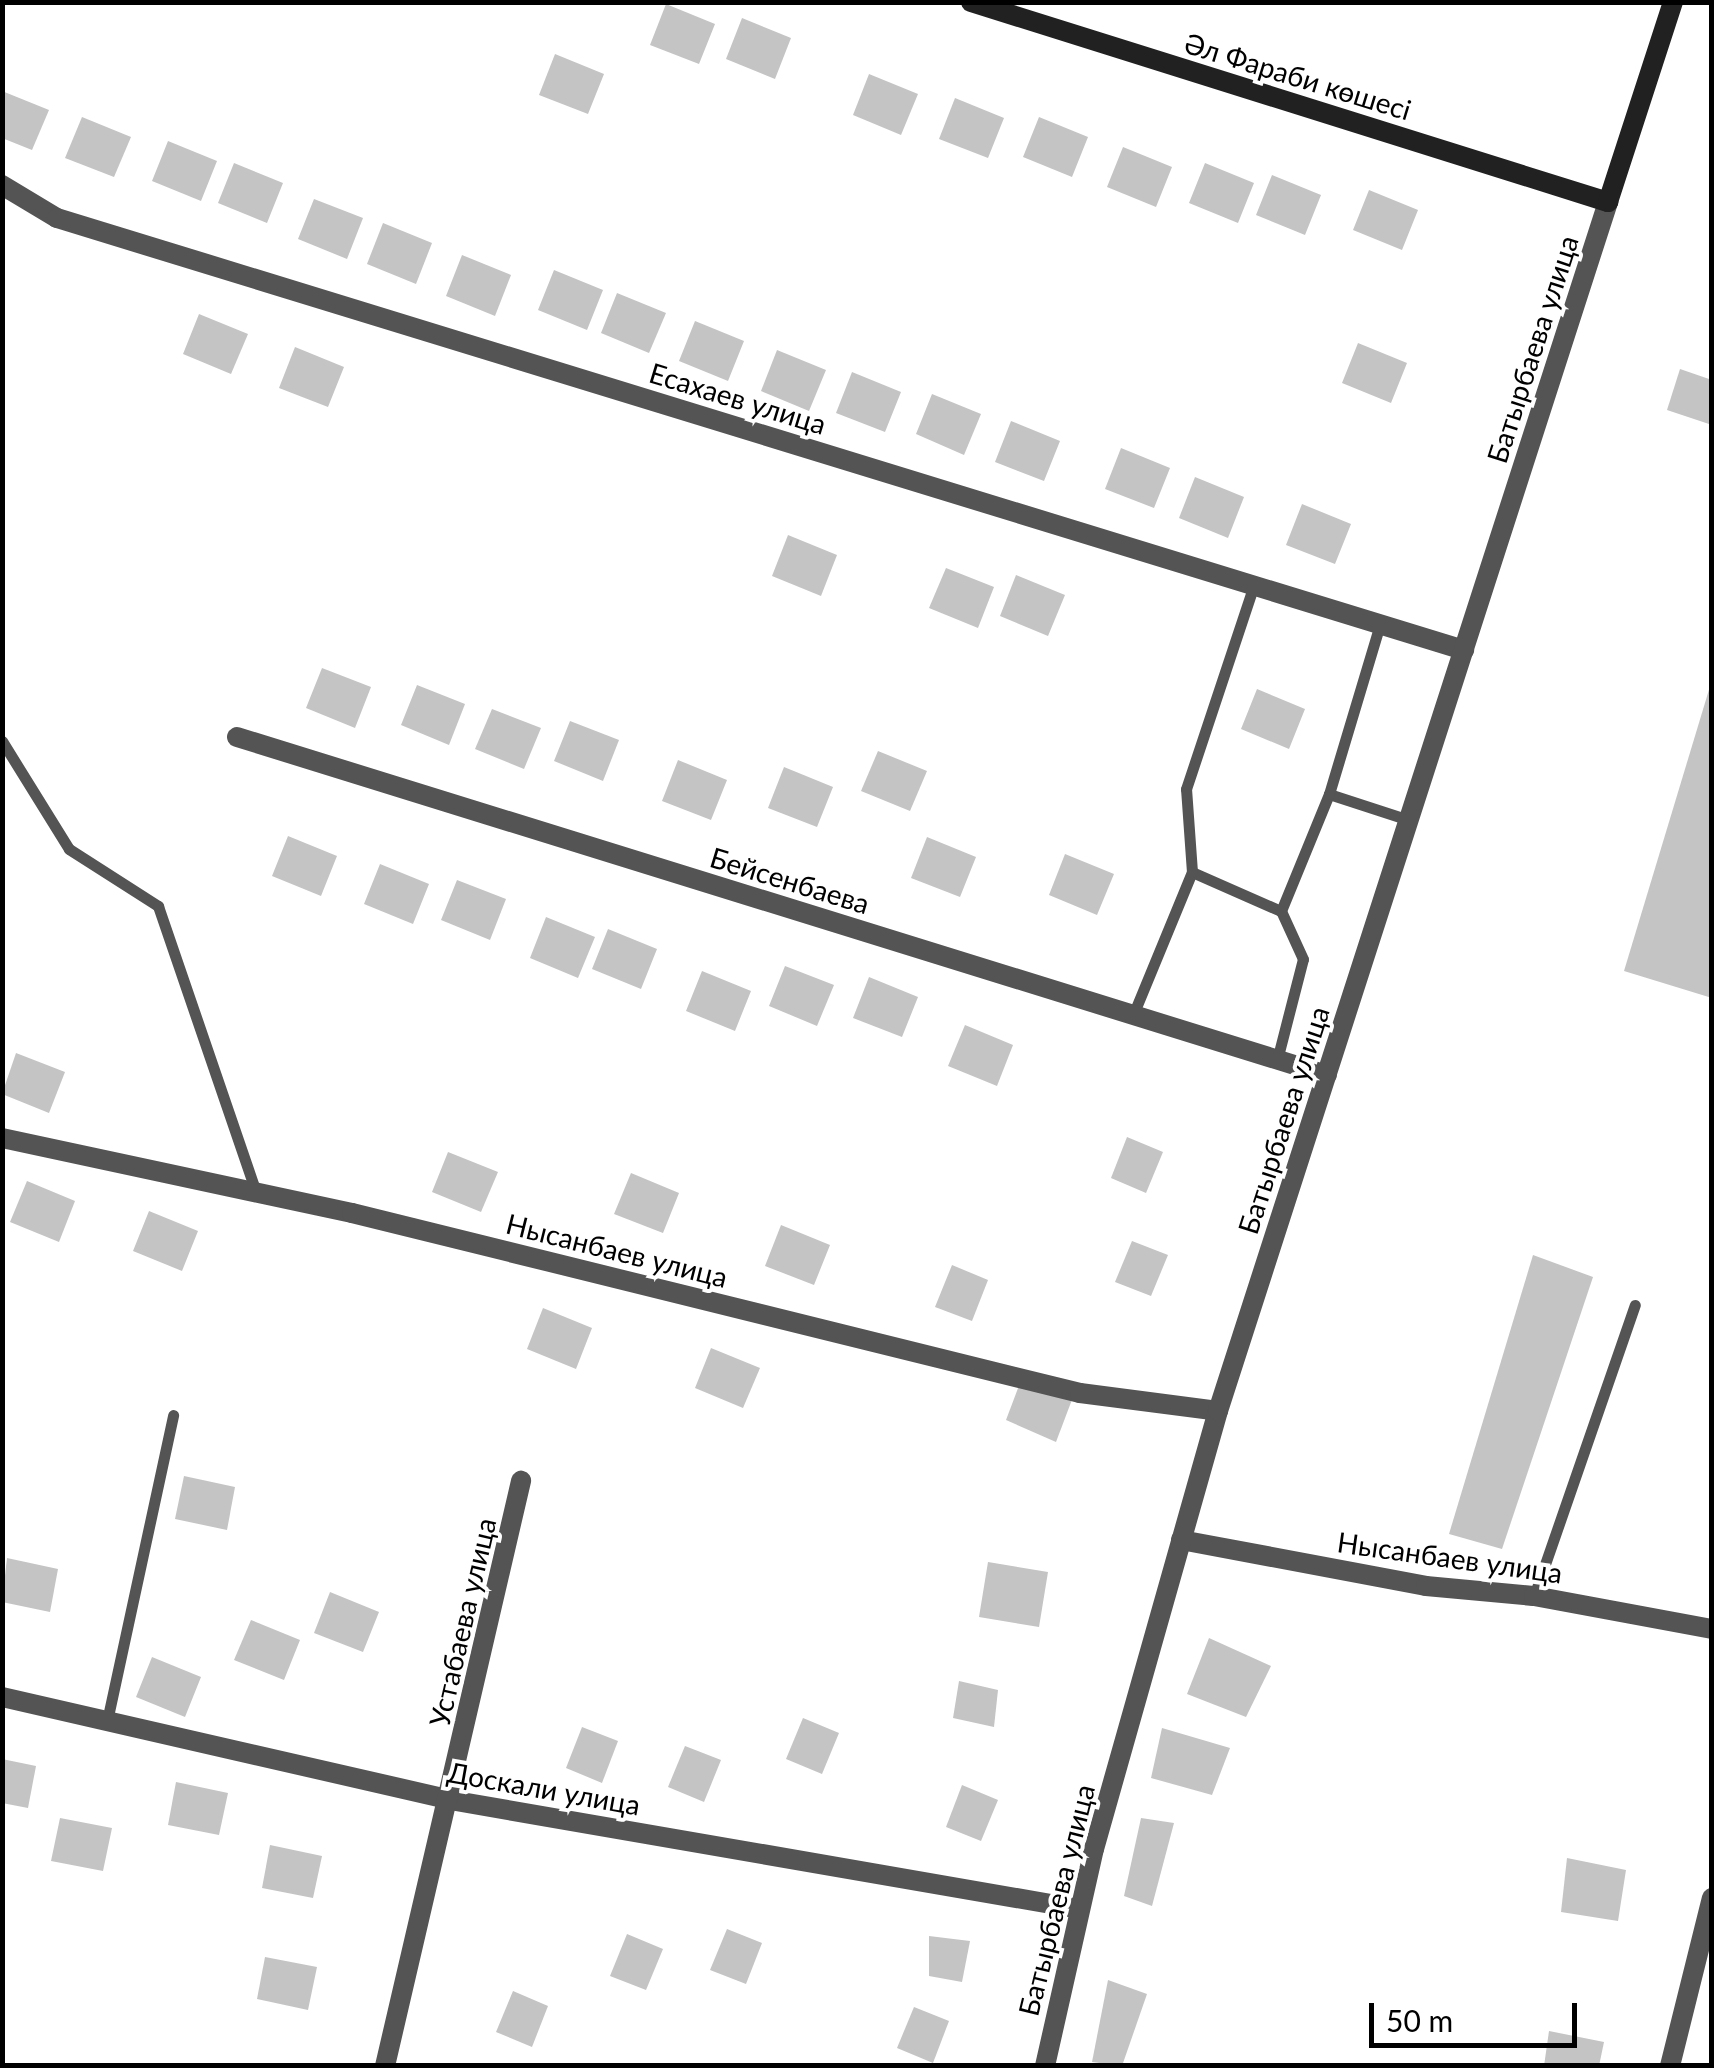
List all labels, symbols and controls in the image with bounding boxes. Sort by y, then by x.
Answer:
street label: Әл Фараби көшесі [1181,26,1415,126]
street label: Батырбаева улица [1479,231,1585,467]
street label: Есахаев улица [646,355,830,441]
street label: Бейсенбаева [706,840,874,920]
street label: Батырбаева улица [1230,1002,1336,1238]
street label: Нысанбаев улица [503,1206,731,1294]
street label: Устабаева улица [422,1515,502,1729]
street label: Нысанбаев улица [1335,1525,1565,1589]
street label: Доскали улица [445,1755,643,1821]
street label: Батырбаева улица [1011,1781,1101,2019]
scale bar [1374,1983,1582,2045]
text: 50 m [1386,2002,1453,2038]

